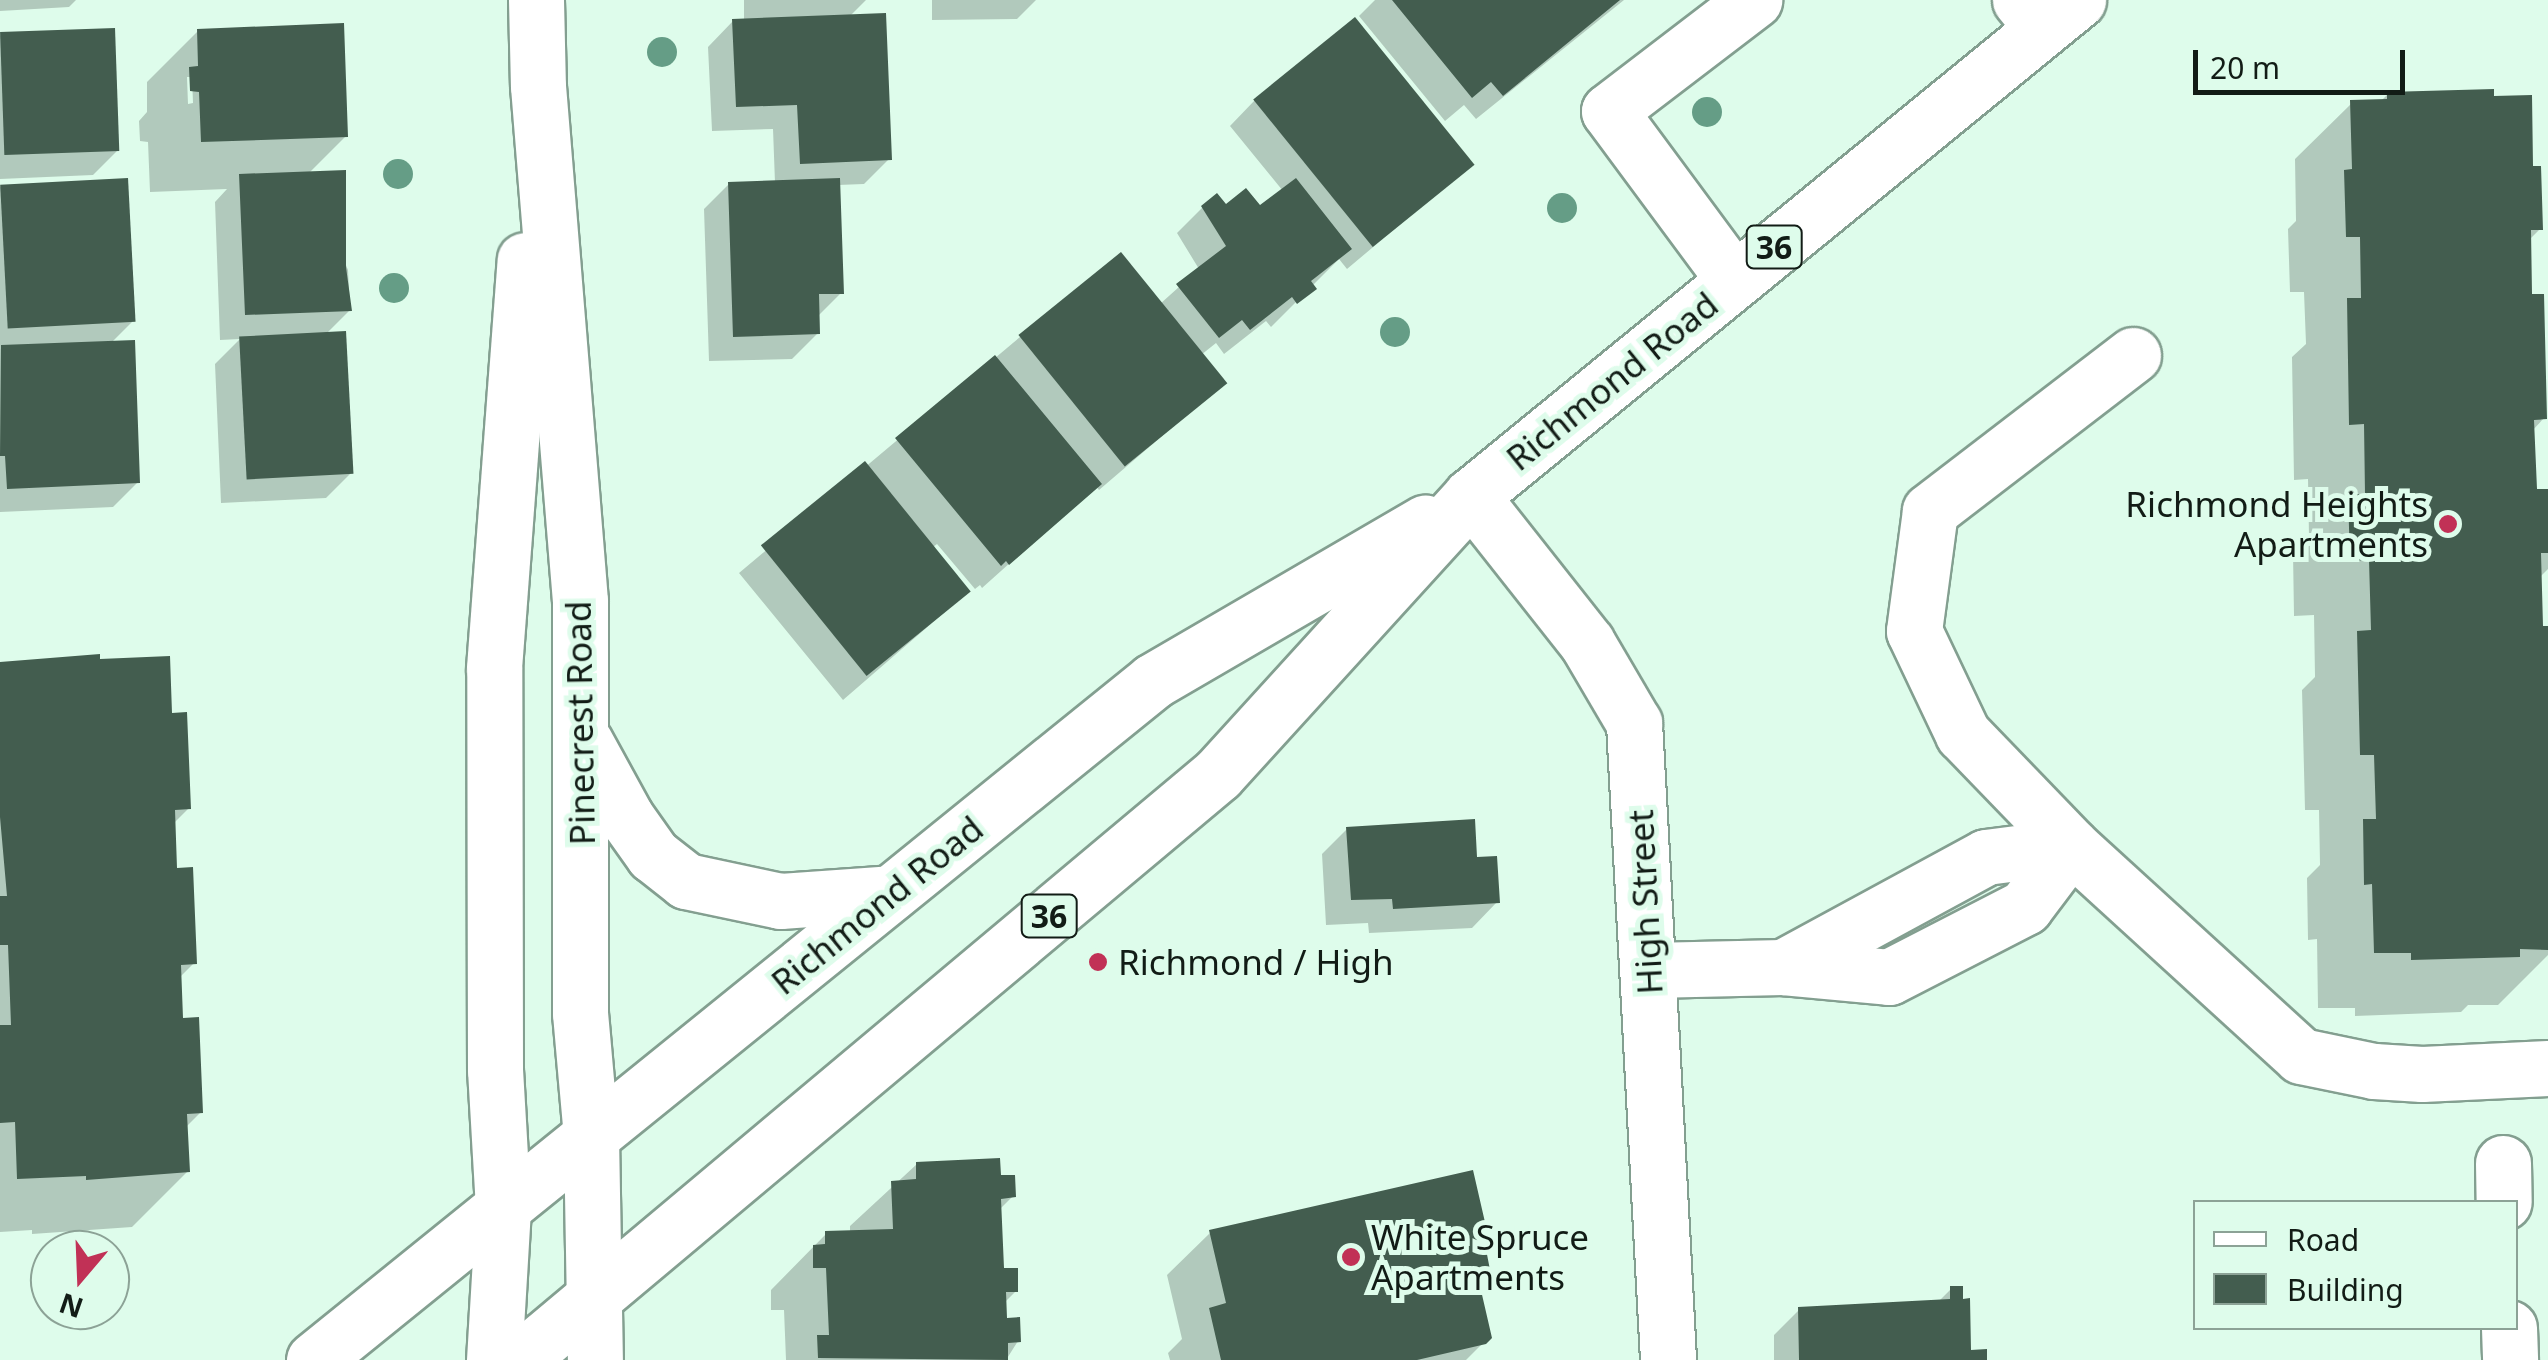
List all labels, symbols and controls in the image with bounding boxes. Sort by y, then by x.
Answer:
scale bar [2198,30,2410,92]
text: 20 m [2210,47,2280,88]
road number: 36 [1744,220,1804,274]
street label: Richmond Road [1498,283,1726,479]
place label: Richmond Heights Apartments [2125,483,2428,565]
marker: Richmond Heights Apartments [2437,513,2459,535]
street label: Pinecrest Road [557,600,603,846]
street label: Richmond Road [763,807,991,1003]
street label: High Street [1619,809,1671,995]
road number: 36 [1019,889,1079,943]
place label: Richmond / High [1118,941,1394,983]
marker: Richmond / High [1087,951,1109,973]
legend [2193,1200,2518,1330]
place label: White Spruce Apartments [1371,1216,1589,1298]
text: Road [2287,1219,2359,1260]
north arrow [30,1230,130,1330]
marker: White Spruce Apartments [1340,1246,1362,1268]
text: Building [2287,1269,2404,1310]
text: N [54,1285,88,1328]

